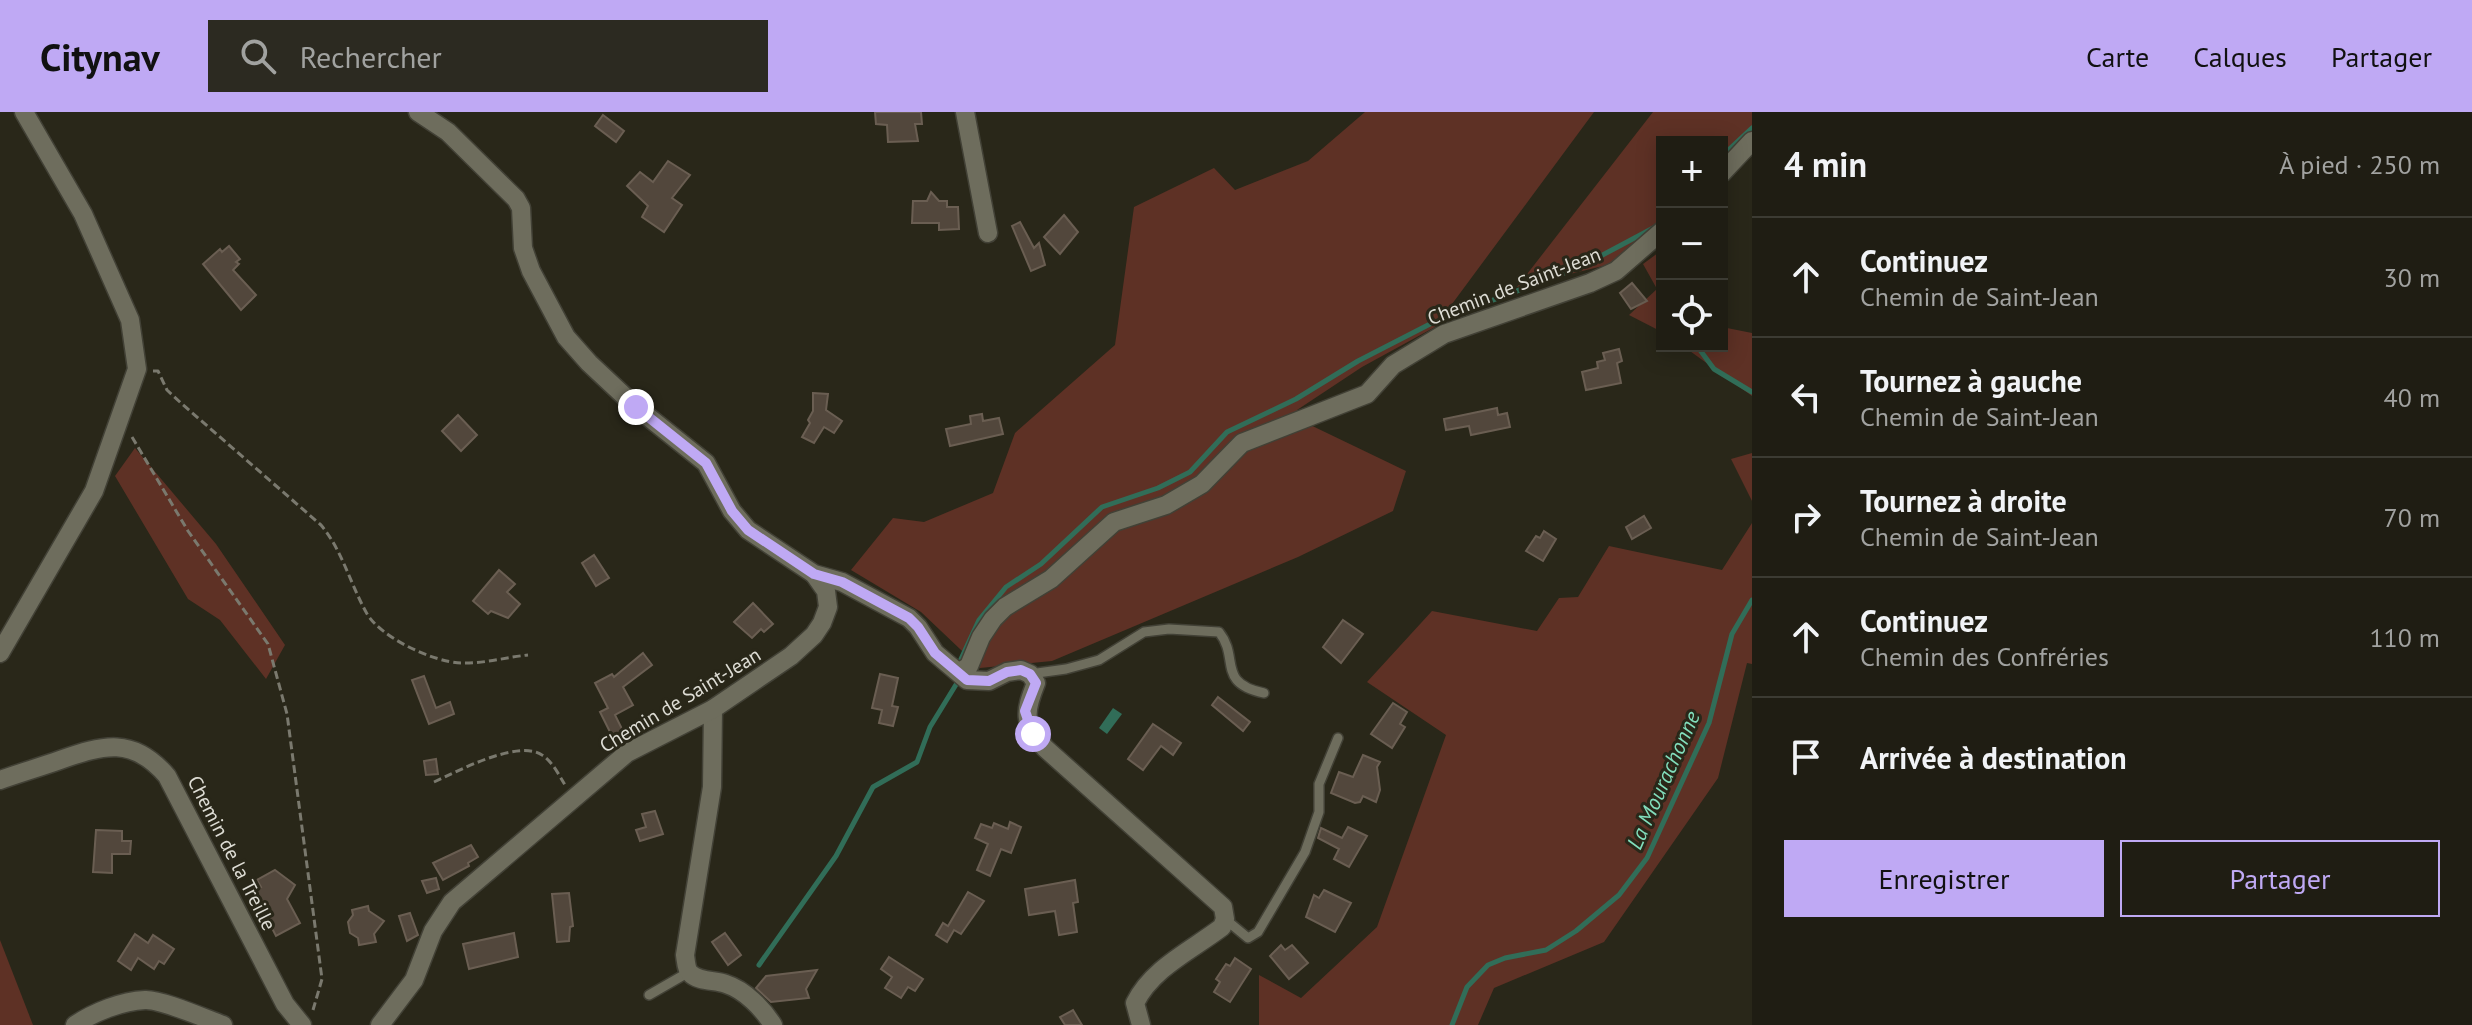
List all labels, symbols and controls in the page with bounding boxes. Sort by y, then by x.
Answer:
search box [208,20,768,92]
text: Citynav [40,32,160,81]
icon: search [236,34,280,78]
text: Rechercher [300,37,442,76]
text: Carte [2086,38,2149,75]
text: Calques [2193,38,2287,75]
text: Partager [2331,38,2432,75]
map controls [1656,136,1728,352]
button: + [1656,136,1728,208]
text: 4 min [1784,142,1867,186]
text: À pied · 250 m [2279,148,2440,181]
button: − [1656,208,1728,280]
street label: Chemin de Saint-Jean [1424,241,1604,331]
text: Continuez [1860,241,1988,280]
icon: ahead [1784,255,1828,299]
text: 30 m [2384,261,2440,294]
button: locate [1656,280,1728,352]
text: Chemin de Saint-Jean [1860,280,2099,313]
text: Tournez à gauche [1860,361,2082,400]
icon: left [1784,375,1828,419]
text: 40 m [2384,381,2440,414]
route end [618,389,654,425]
text: Chemin de Saint-Jean [1860,400,2099,433]
text: Tournez à droite [1860,481,2067,520]
icon: right [1784,495,1828,539]
text: 70 m [2384,501,2440,534]
text: Chemin de Saint-Jean [1860,520,2099,553]
text: Continuez [1860,601,1988,640]
icon: ahead [1784,615,1828,659]
text: 110 m [2369,621,2440,654]
text: Chemin des Confréries [1860,640,2109,673]
street label: Chemin de Saint-Jean [595,642,765,758]
water label: La Mourachonne [1620,706,1706,853]
route start [1015,716,1051,752]
icon: arrive [1784,735,1828,779]
text: Arrivée à destination [1860,738,2127,777]
street label: Chemin de la Treille [182,771,282,935]
button: Enregistrer [1784,840,2104,917]
button: Partager [2120,840,2440,917]

